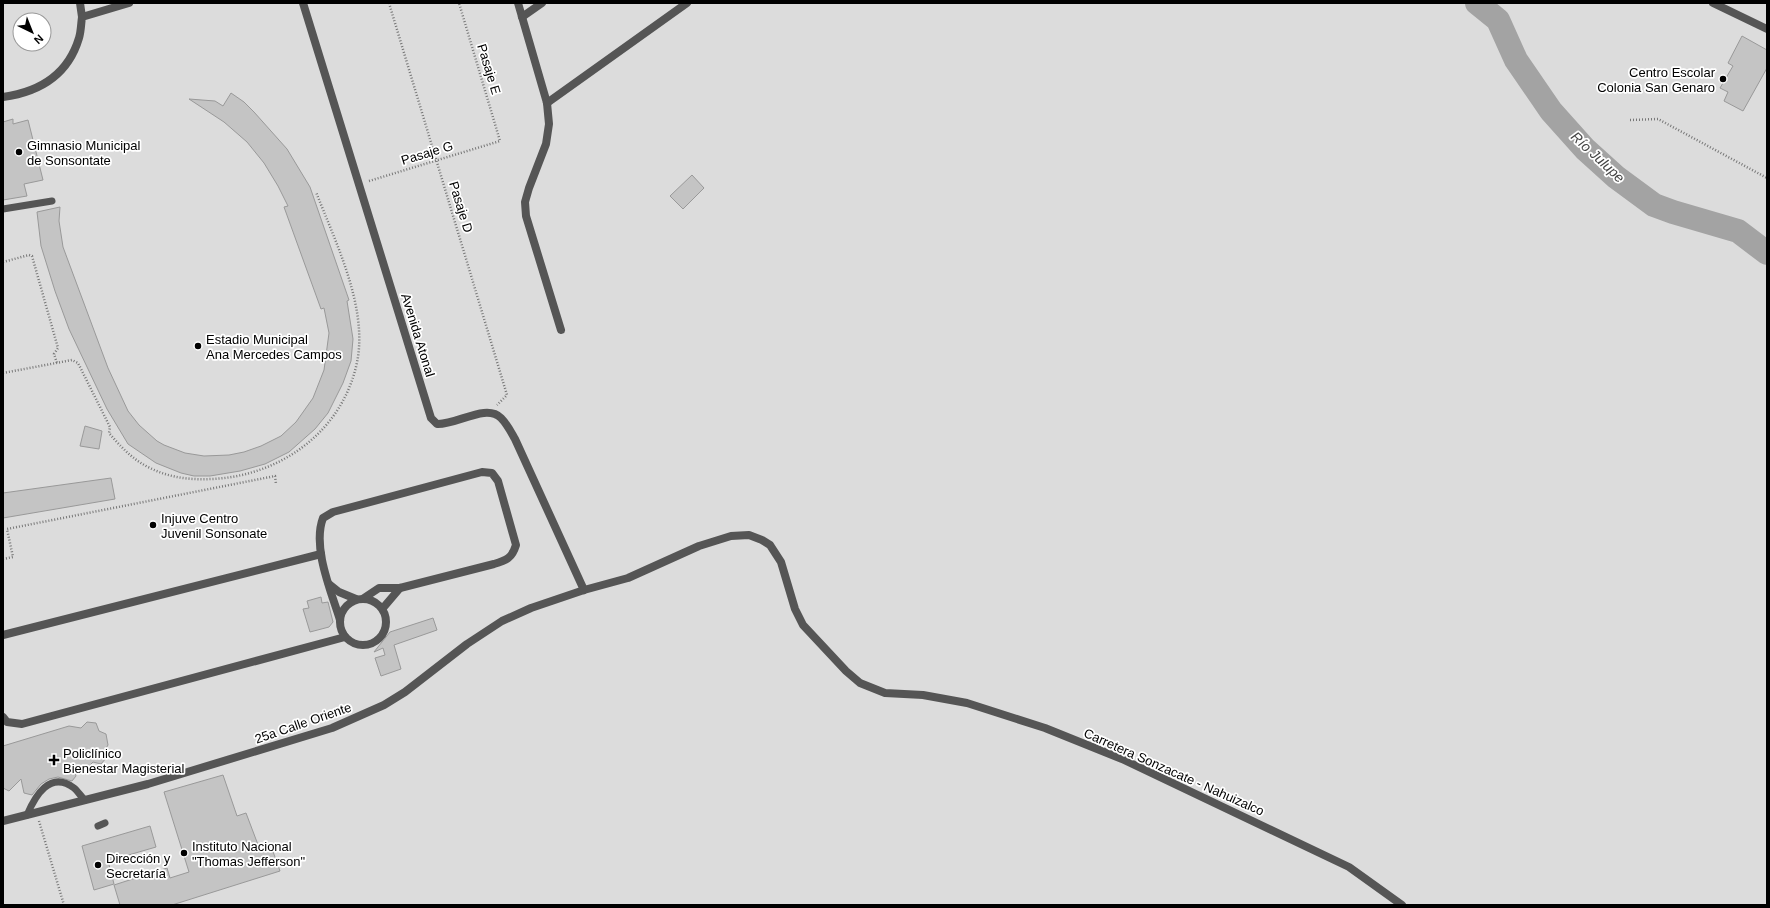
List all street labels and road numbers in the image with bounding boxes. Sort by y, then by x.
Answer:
street label: Pasaje E [474,42,504,96]
street label: Pasaje G [399,138,455,168]
street label: Pasaje D [446,180,476,234]
street label: Avenida Atonal [398,291,438,379]
street label: 25a Calle Oriente [253,699,353,747]
street label: Carretera Sonzacate - Nahuizalco [1082,725,1266,819]

